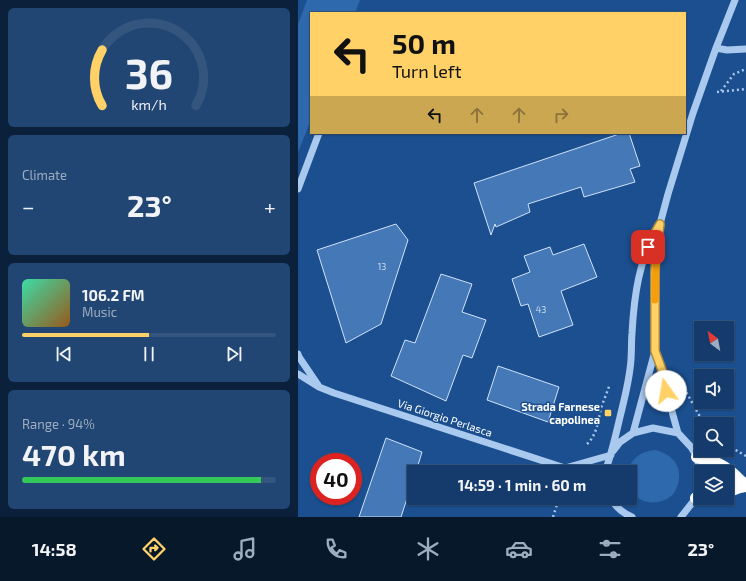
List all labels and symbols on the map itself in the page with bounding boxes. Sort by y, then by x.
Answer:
pin [631,230,665,264]
house number: 13 [378,261,386,272]
house number: 43 [536,304,546,315]
north arrow [694,321,734,361]
position arrow [645,370,687,412]
street label: Via Giorgio Perlasca [396,396,494,439]
place label: Strada Farnese capolinea [521,400,600,426]
marker: Strada Farnese capolinea [603,408,613,418]
speed limit sign: 40 [310,453,362,505]

